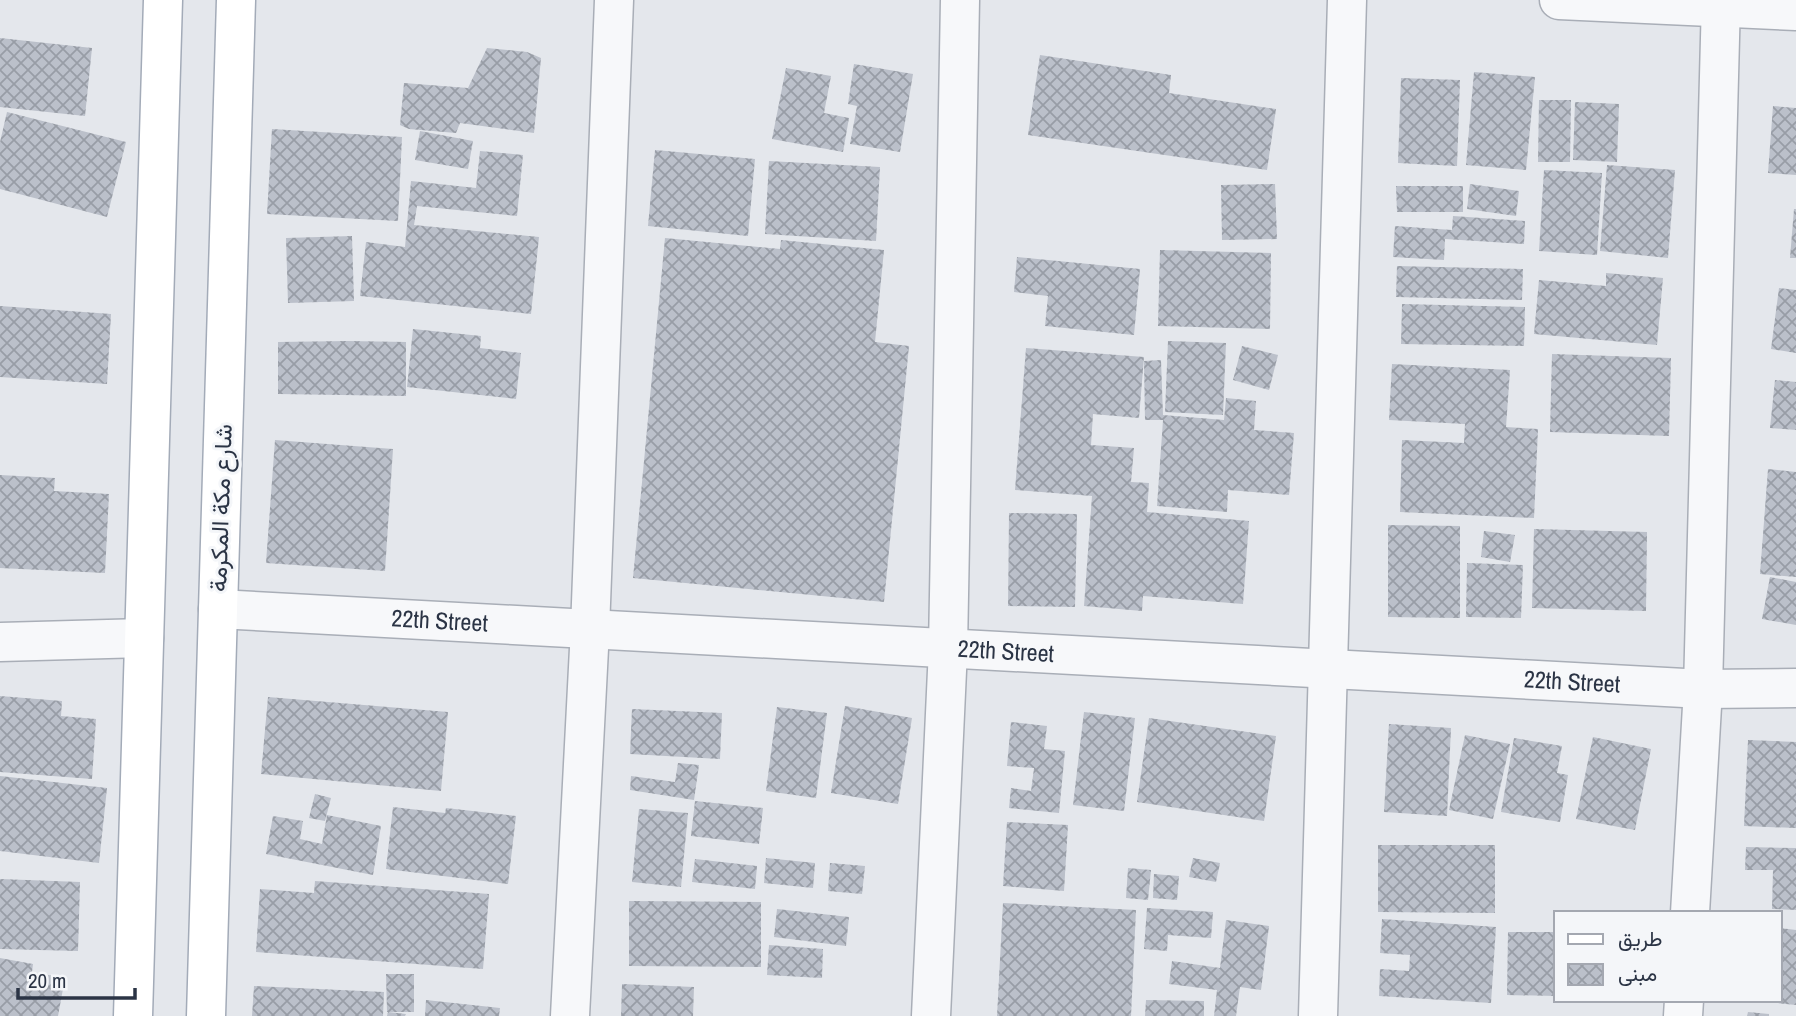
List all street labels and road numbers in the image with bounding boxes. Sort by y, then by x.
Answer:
street label: شارع مكة المكرمة [201,424,240,592]
street label: 22th Street [391,601,489,639]
street label: 22th Street [957,632,1055,669]
street label: 22th Street [1523,662,1622,700]

